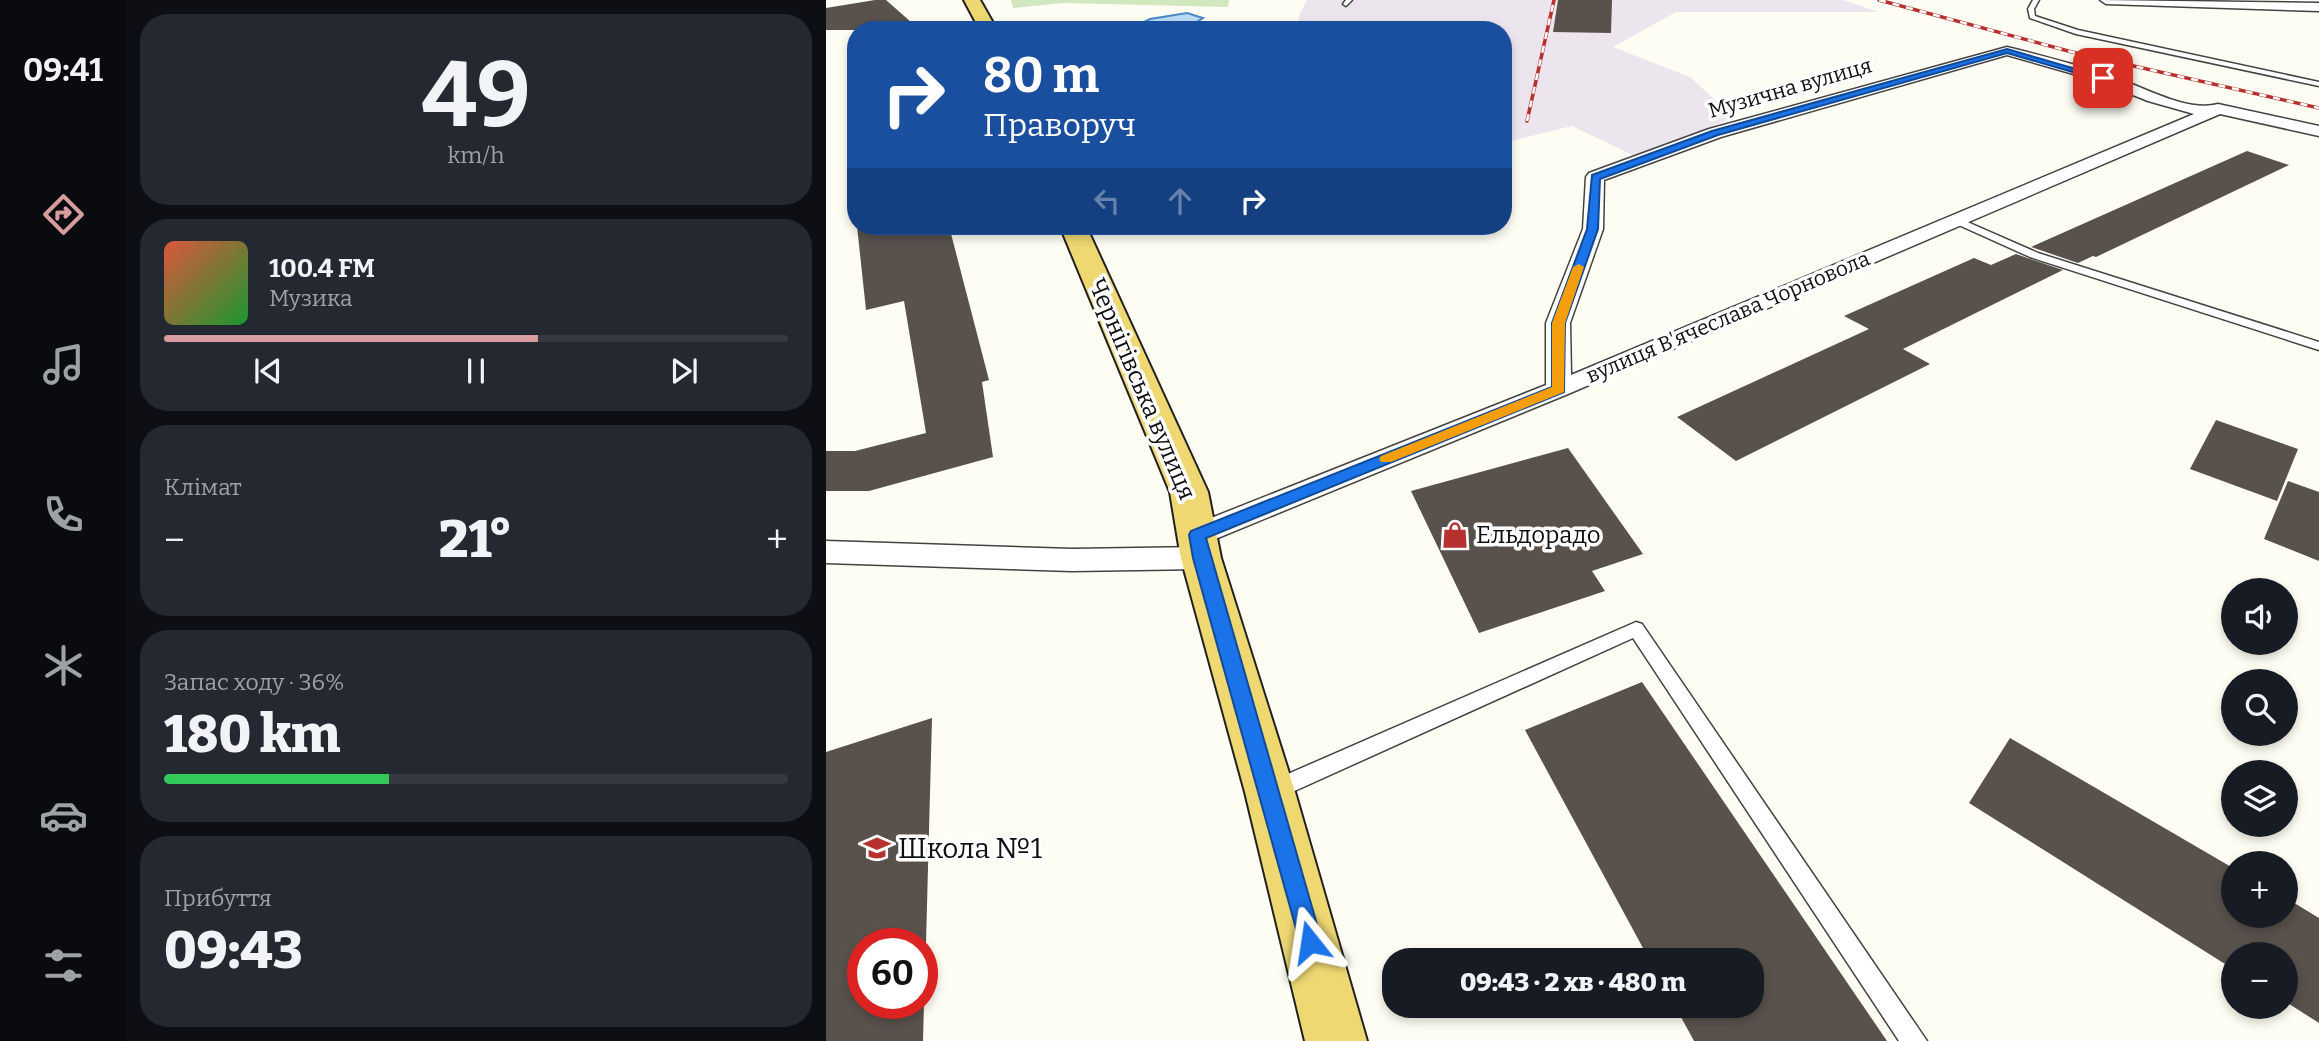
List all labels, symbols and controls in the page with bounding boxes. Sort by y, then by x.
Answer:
text: 49 [421,41,531,150]
text: 80 m [983,46,1099,105]
pin [2073,48,2133,108]
icon: right [868,49,959,140]
text: 09:41 [23,51,103,89]
street label: Музична вулиця [1705,52,1875,124]
icon: arrive [2084,59,2122,97]
text: Праворуч [983,106,1136,144]
text: km/h [448,141,504,169]
icon: left [1088,182,1126,220]
icon: ahead [1161,182,1199,220]
icon: right [1234,182,1272,220]
icon: directions [39,190,88,239]
street label: вулиця В'ячеслава Чорновола [1582,245,1874,389]
text: 100.4 FM [269,253,375,284]
street label: Чернігівська вулиця [1083,274,1201,504]
text: Музика [269,284,353,312]
icon: music [39,340,88,389]
icon: previous [249,352,287,390]
icon: pause [457,352,495,390]
icon: next [665,352,703,390]
text: Клімат [164,473,242,501]
icon: phone [39,490,88,539]
text: 21° [439,508,512,571]
text: − [164,517,185,563]
text: + [766,517,788,563]
shop icon: Ельдорадо [1440,520,1470,550]
place label: Ельдорадо [1476,521,1601,549]
map controls [2221,578,2298,1019]
button: sound [2221,578,2298,655]
icon: climate [39,641,88,690]
text: Запас ходу · 36% [164,668,345,696]
button: search [2221,669,2298,746]
text: 180 km [164,703,341,766]
button: layers [2221,760,2298,837]
icon: car [39,791,88,840]
place label: Школа №1 [898,832,1043,865]
school or university icon: Школа №1 [862,833,892,863]
button: + [2221,851,2298,928]
text: Прибуття [164,884,272,912]
position arrow [1273,905,1347,979]
text: 09:43 [164,919,303,982]
speed limit sign: 60 [847,928,938,1019]
icon: filters [39,941,88,990]
button: − [2221,942,2298,1019]
text: 09:43 · 2 хв · 480 m [1460,967,1686,998]

